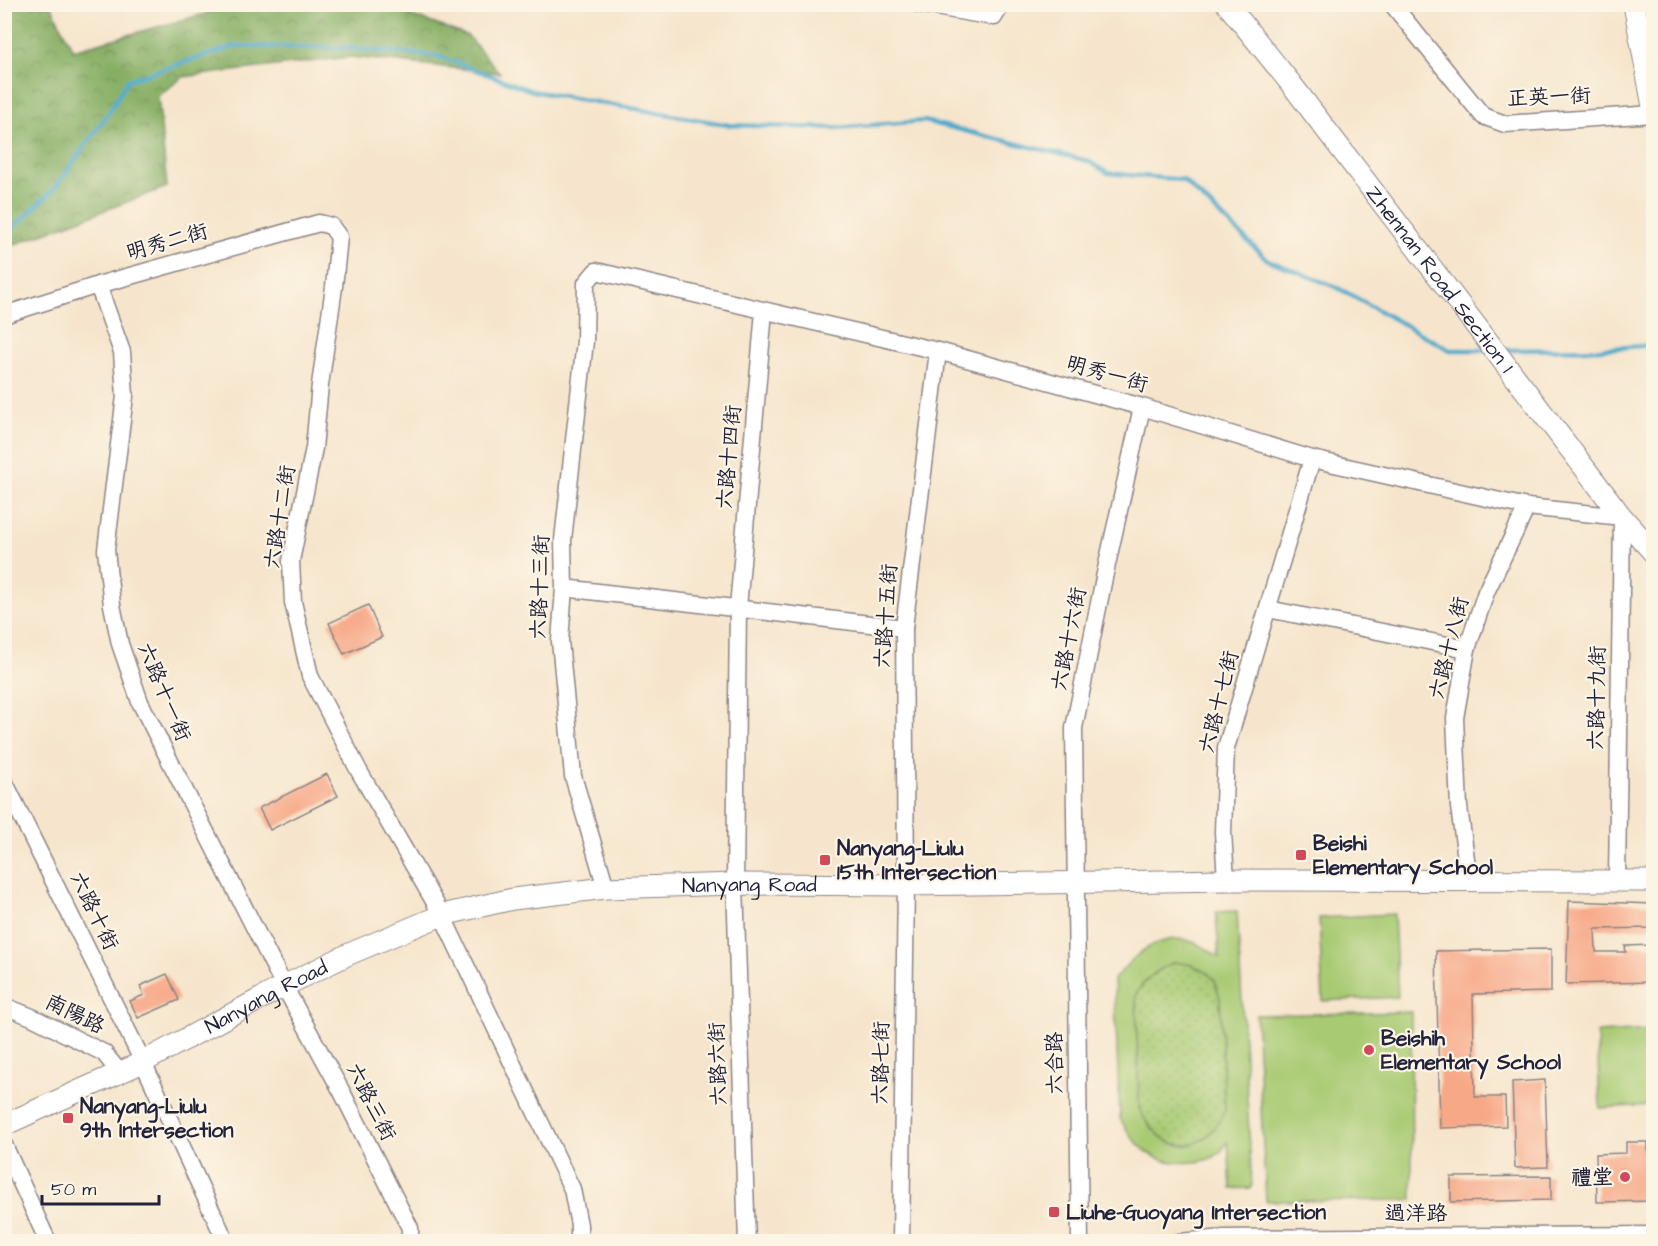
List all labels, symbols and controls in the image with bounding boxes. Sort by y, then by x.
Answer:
street label: 正英一街 [1507,81,1591,113]
street label: Zhennan Road Section 1 [1359,179,1521,379]
street label: 明秀二街 [123,216,211,268]
street label: 明秀一街 [1063,348,1151,400]
street label: 六路十四街 [710,403,748,511]
street label: 六路十二街 [257,463,303,571]
street label: 六路十三街 [524,534,556,640]
street label: 六路十五街 [868,563,904,669]
street label: 六路十六街 [1045,585,1093,693]
street label: 六路十八街 [1422,594,1476,702]
street label: 六路十一街 [130,638,198,746]
street label: 六路十九街 [1582,645,1612,751]
street label: 六路十七街 [1192,648,1246,756]
place label: Beishi Elementary School [1313,829,1494,885]
place label: Nanyang-Liulu 15th Intersection [837,834,997,887]
marker: Beishi Elementary School [1294,848,1308,862]
marker: Nanyang-Liulu 15th Intersection [818,853,832,867]
street label: 六路十街 [63,867,125,955]
street label: Nanyang Road [682,869,817,901]
street label: Nanyang Road [200,952,332,1041]
street label: 南陽路 [40,987,110,1041]
street label: 六路七街 [866,1021,896,1105]
street label: 六路六街 [702,1022,734,1106]
place label: Beishih Elementary School [1381,1024,1562,1080]
street label: 六合路 [1040,1031,1070,1095]
marker: Beishih Elementary School [1362,1043,1376,1057]
street label: 六路三街 [339,1058,403,1146]
place label: Nanyang-Liulu 9th Intersection [80,1092,234,1145]
marker: Nanyang-Liulu 9th Intersection [61,1111,75,1125]
place label: 禮堂 [1571,1163,1613,1192]
scale bar [42,1168,159,1206]
marker: 禮堂 [1618,1170,1632,1184]
text: 50 m [51,1177,96,1202]
place label: Liuhe-Guoyang Intersection [1066,1198,1326,1230]
street label: 過洋路 [1385,1199,1448,1228]
marker: Liuhe-Guoyang Intersection [1047,1205,1061,1219]

